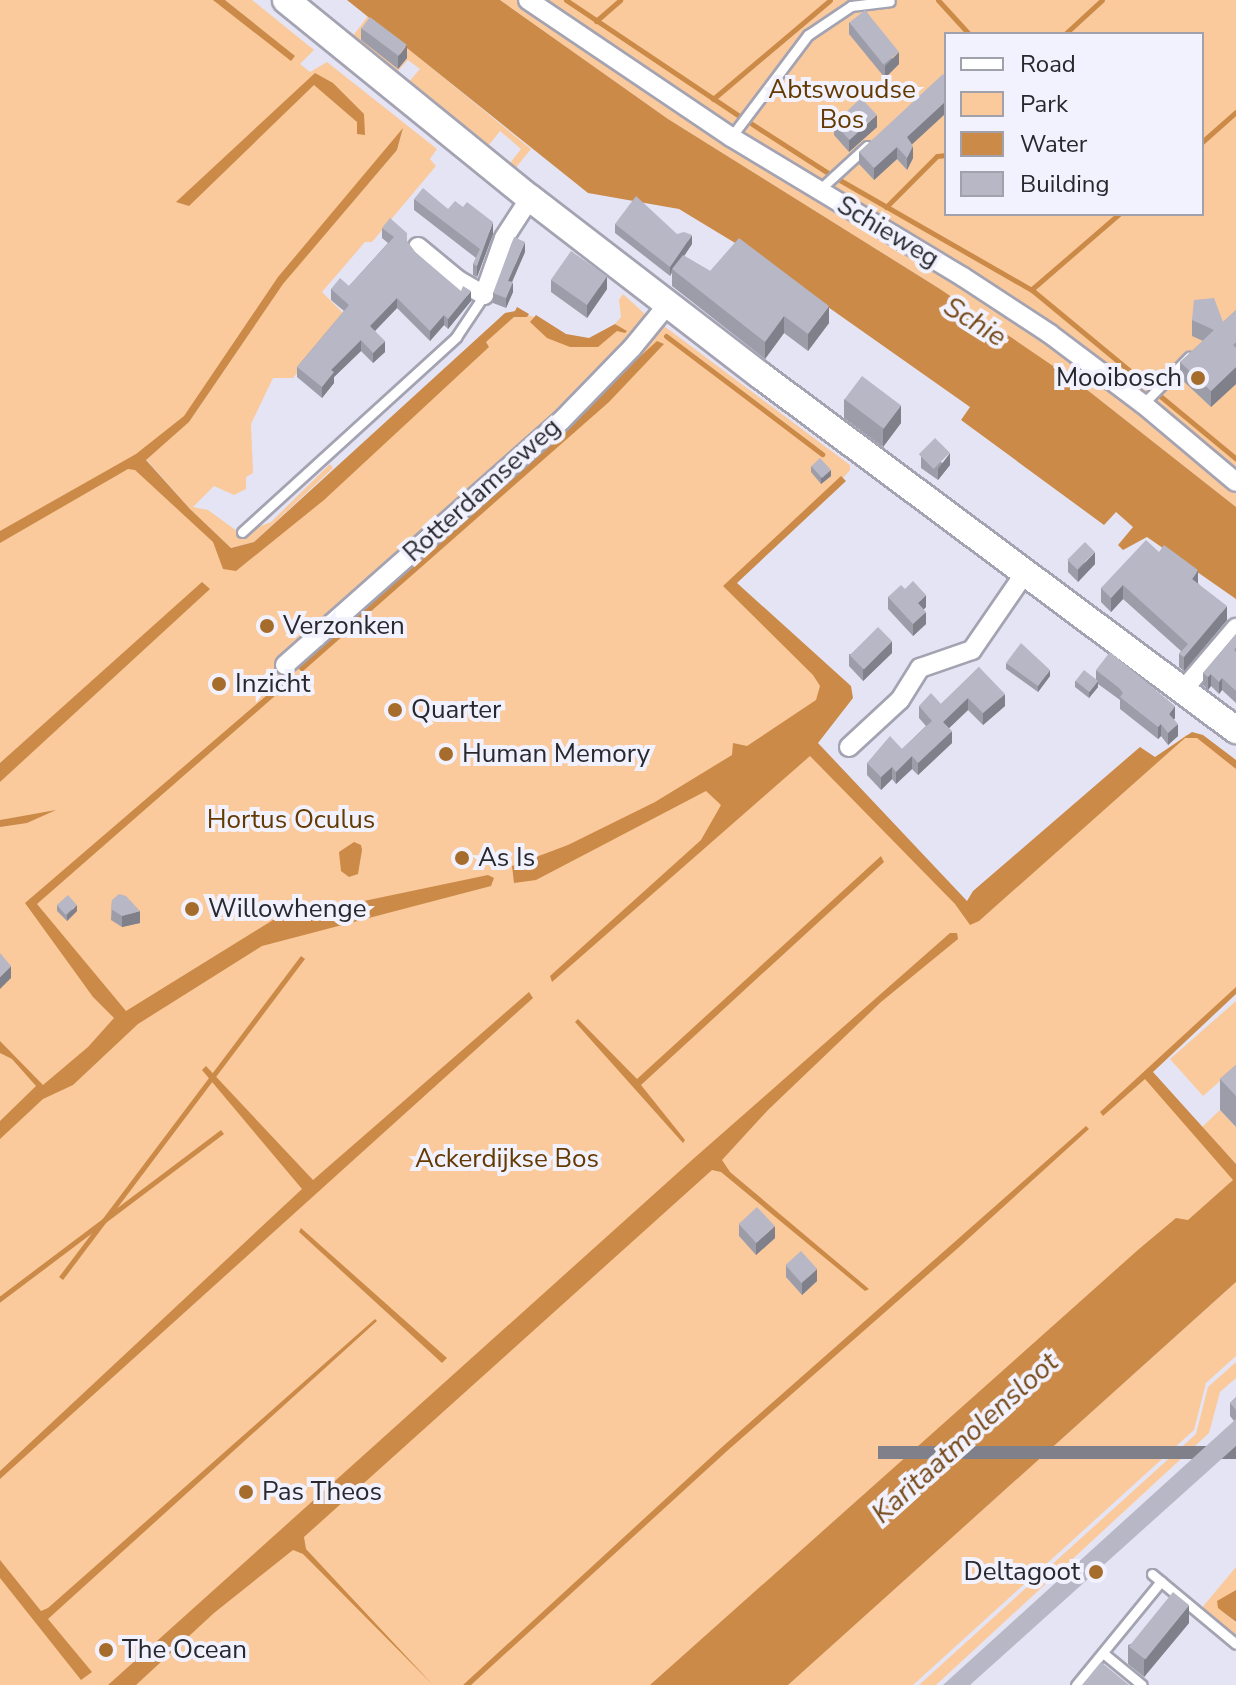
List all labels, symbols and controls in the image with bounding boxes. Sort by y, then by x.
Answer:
legend [944,32,1204,216]
text: Road [1020,48,1076,80]
park label: Abtswoudse Bos [768,74,916,136]
text: Park [1020,88,1068,120]
text: Water [1020,128,1087,160]
text: Building [1020,168,1110,200]
street label: Schieweg [831,189,945,275]
water label: Schie [937,290,1013,354]
place label: Mooibosch [1056,362,1182,394]
marker: Mooibosch [1189,369,1207,387]
street label: Rotterdamseweg [397,411,567,569]
place label: Verzonken [283,610,405,642]
marker: Verzonken [258,617,276,635]
place label: Inzicht [235,668,310,700]
marker: Inzicht [210,675,228,693]
place label: Quarter [411,694,501,726]
marker: Quarter [386,701,404,719]
place label: Human Memory [462,738,650,770]
marker: Human Memory [437,745,455,763]
park label: Hortus Oculus [207,804,375,836]
place label: As Is [478,842,535,874]
marker: As Is [453,849,471,867]
place label: Willowhenge [208,893,366,925]
marker: Willowhenge [183,900,201,918]
park label: Ackerdijkse Bos [415,1143,599,1175]
water label: Karitaatmolensloot [865,1346,1065,1530]
place label: Pas Theos [262,1476,382,1508]
marker: Pas Theos [237,1483,255,1501]
place label: Deltagoot [963,1556,1080,1588]
marker: Deltagoot [1087,1563,1105,1581]
place label: The Ocean [122,1634,247,1666]
marker: The Ocean [97,1641,115,1659]

